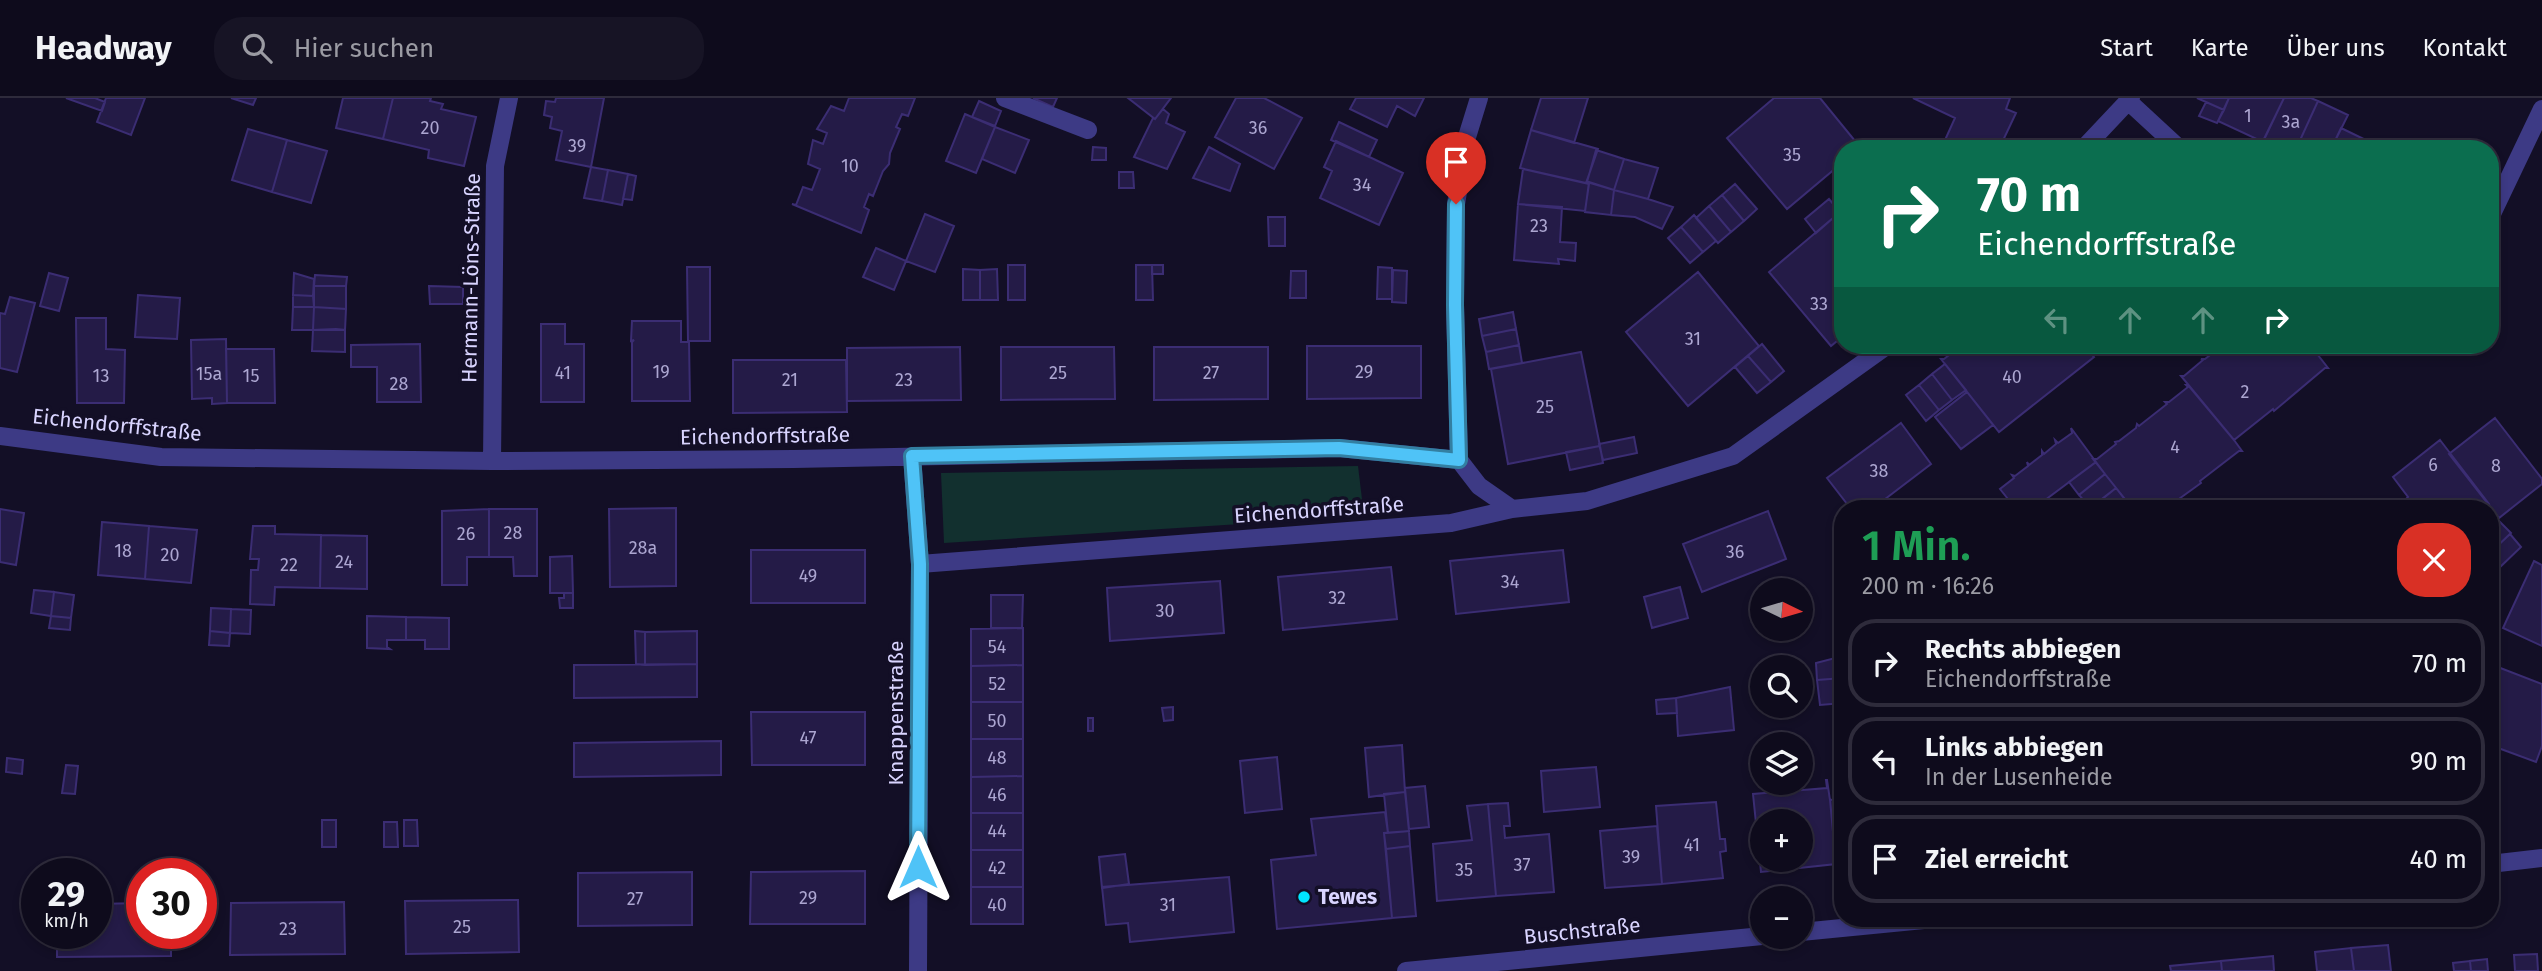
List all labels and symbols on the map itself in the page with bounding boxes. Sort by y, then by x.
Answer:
house number: 1 [2244,105,2252,127]
house number: 3a [2282,111,2300,133]
house number: 20 [421,117,439,139]
house number: 36 [1249,117,1267,139]
pin [1426,132,1486,204]
house number: 39 [568,135,586,157]
house number: 35 [1783,144,1801,166]
house number: 10 [841,155,859,177]
street label: Hermann-Löns-Straße [456,173,486,383]
house number: 34 [1353,174,1372,196]
house number: 23 [1530,215,1548,237]
house number: 33 [1810,293,1828,315]
house number: 31 [1685,328,1701,350]
house number: 19 [652,361,670,383]
house number: 29 [1355,361,1373,383]
house number: 41 [555,362,571,384]
house number: 25 [1049,362,1067,384]
house number: 27 [1203,362,1219,384]
house number: 15a [196,363,222,385]
house number: 13 [93,365,109,387]
house number: 15 [243,365,259,387]
house number: 40 [2002,366,2022,388]
house number: 21 [782,369,798,391]
house number: 23 [895,369,913,391]
house number: 28 [390,373,408,395]
house number: 2 [2241,381,2250,403]
house number: 25 [1536,396,1554,418]
street label: Eichendorffstraße [31,403,203,447]
street label: Eichendorffstraße [680,422,850,450]
house number: 4 [2170,436,2180,458]
house number: 6 [2428,454,2438,476]
house number: 8 [2491,455,2501,477]
house number: 38 [1870,460,1889,482]
street label: Eichendorffstraße [1233,491,1405,529]
house number: 28 [504,522,522,544]
house number: 26 [457,523,475,545]
house number: 28a [629,537,657,559]
house number: 18 [114,540,132,562]
house number: 36 [1726,541,1744,563]
house number: 20 [161,544,179,566]
house number: 24 [335,551,353,573]
house number: 22 [280,554,298,576]
house number: 49 [799,565,817,587]
house number: 34 [1501,571,1520,593]
north arrow [1750,578,1813,640]
house number: 32 [1328,587,1346,609]
house number: 30 [1155,600,1175,622]
house number: 54 [988,636,1007,658]
street label: Knappenstraße [883,641,909,785]
house number: 52 [988,673,1006,695]
house number: 50 [987,710,1007,732]
house number: 47 [799,727,817,749]
house number: 48 [987,747,1007,769]
house number: 46 [987,784,1007,806]
house number: 44 [987,820,1007,842]
position arrow [881,830,955,904]
house number: 41 [1684,834,1700,856]
house number: 39 [1622,846,1640,868]
house number: 37 [1514,854,1530,876]
house number: 42 [988,857,1006,879]
speed limit sign: 30 [126,858,217,949]
house number: 35 [1455,859,1473,881]
place label: Tewes [1318,884,1377,910]
house number: 29 [799,887,817,909]
house number: 27 [627,888,643,910]
marker: Tewes [1296,889,1312,905]
house number: 40 [987,894,1007,916]
house number: 31 [1160,894,1176,916]
street label: Buschstraße [1522,912,1642,950]
house number: 25 [453,916,471,938]
house number: 23 [279,918,297,940]

